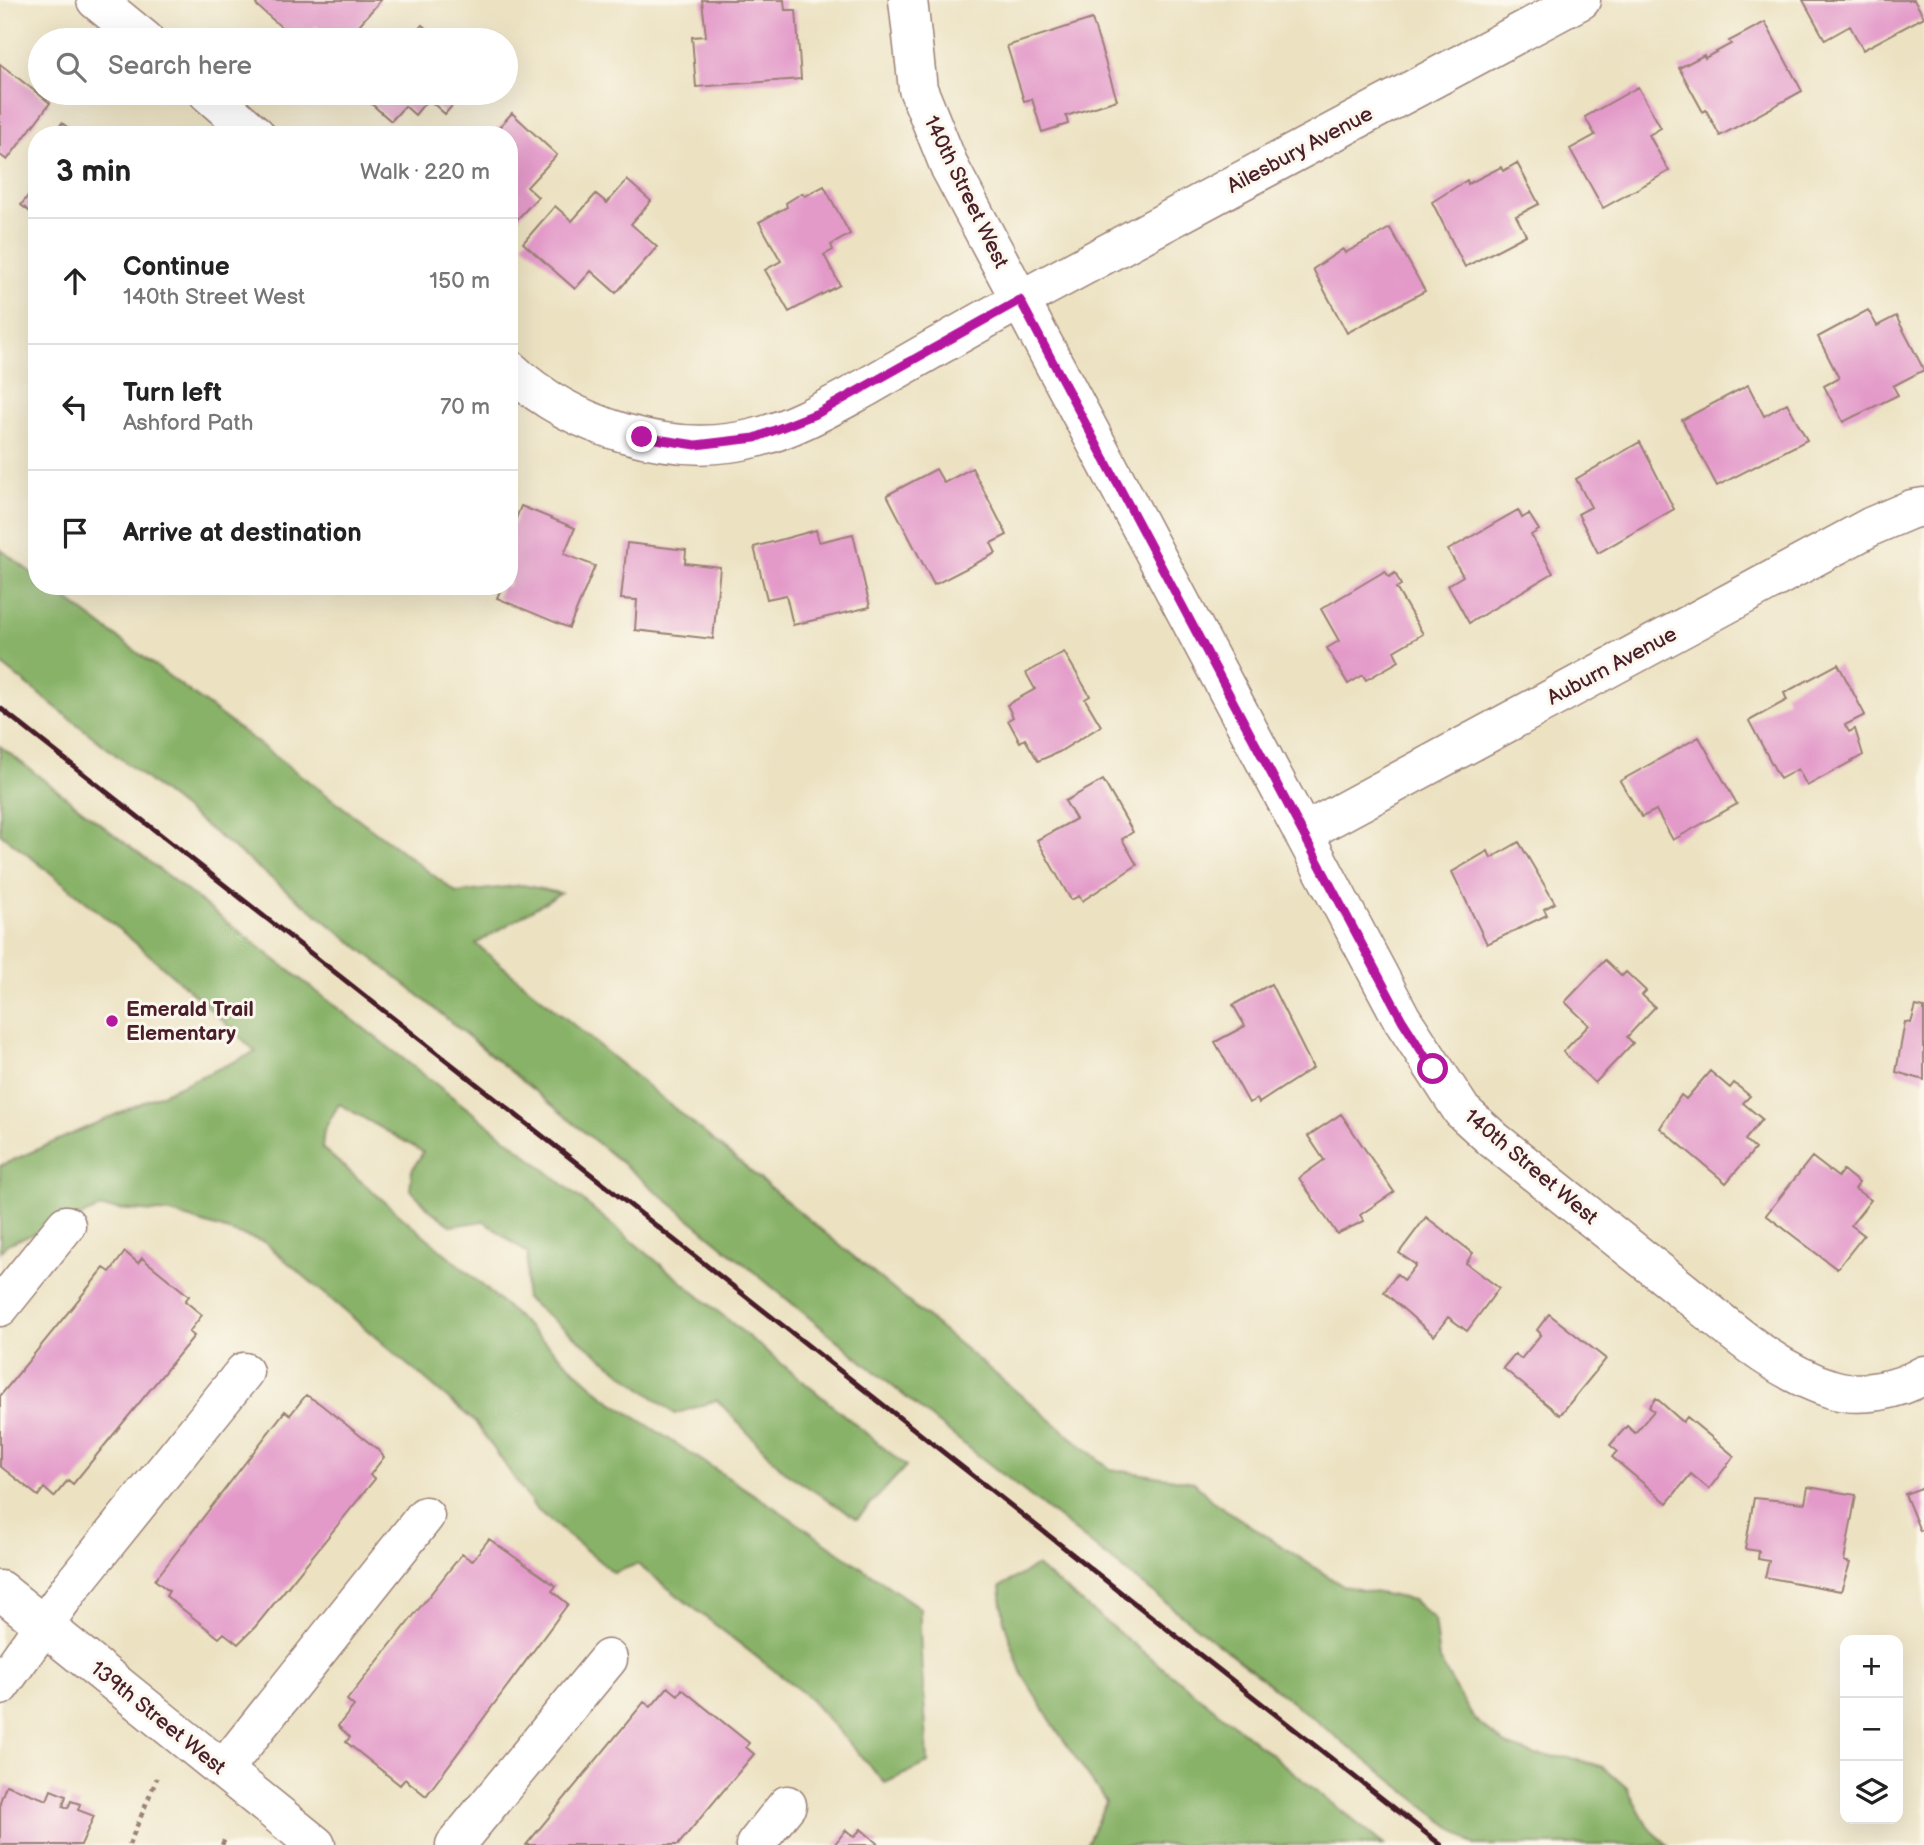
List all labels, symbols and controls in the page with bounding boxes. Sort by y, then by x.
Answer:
search box [28,28,518,105]
icon: search [52,48,90,86]
text: Search here [108,51,252,82]
street label: Ailesbury Avenue [1223,101,1377,199]
street label: 140th Street West [918,112,1014,273]
text: 3 min [56,154,131,190]
text: Walk · 220 m [360,158,490,186]
text: Continue [123,252,230,283]
icon: ahead [56,262,94,300]
text: 150 m [429,267,490,295]
text: 140th Street West [123,283,305,311]
text: Turn left [123,378,222,409]
icon: left [56,388,94,426]
text: 70 m [440,393,490,421]
text: Ashford Path [123,409,253,437]
route end [626,421,657,452]
icon: arrive [56,514,94,552]
text: Arrive at destination [123,518,362,549]
street label: Auburn Avenue [1543,621,1681,711]
place label: Emerald Trail Elementary [126,997,254,1046]
marker: Emerald Trail Elementary [104,1013,120,1029]
route start [1417,1053,1448,1084]
street label: 140th Street West [1459,1104,1603,1230]
map controls [1840,1635,1903,1824]
button: + [1840,1635,1903,1698]
street label: 139th Street West [86,1656,231,1780]
button: − [1840,1698,1903,1761]
button: layers [1840,1761,1903,1824]

